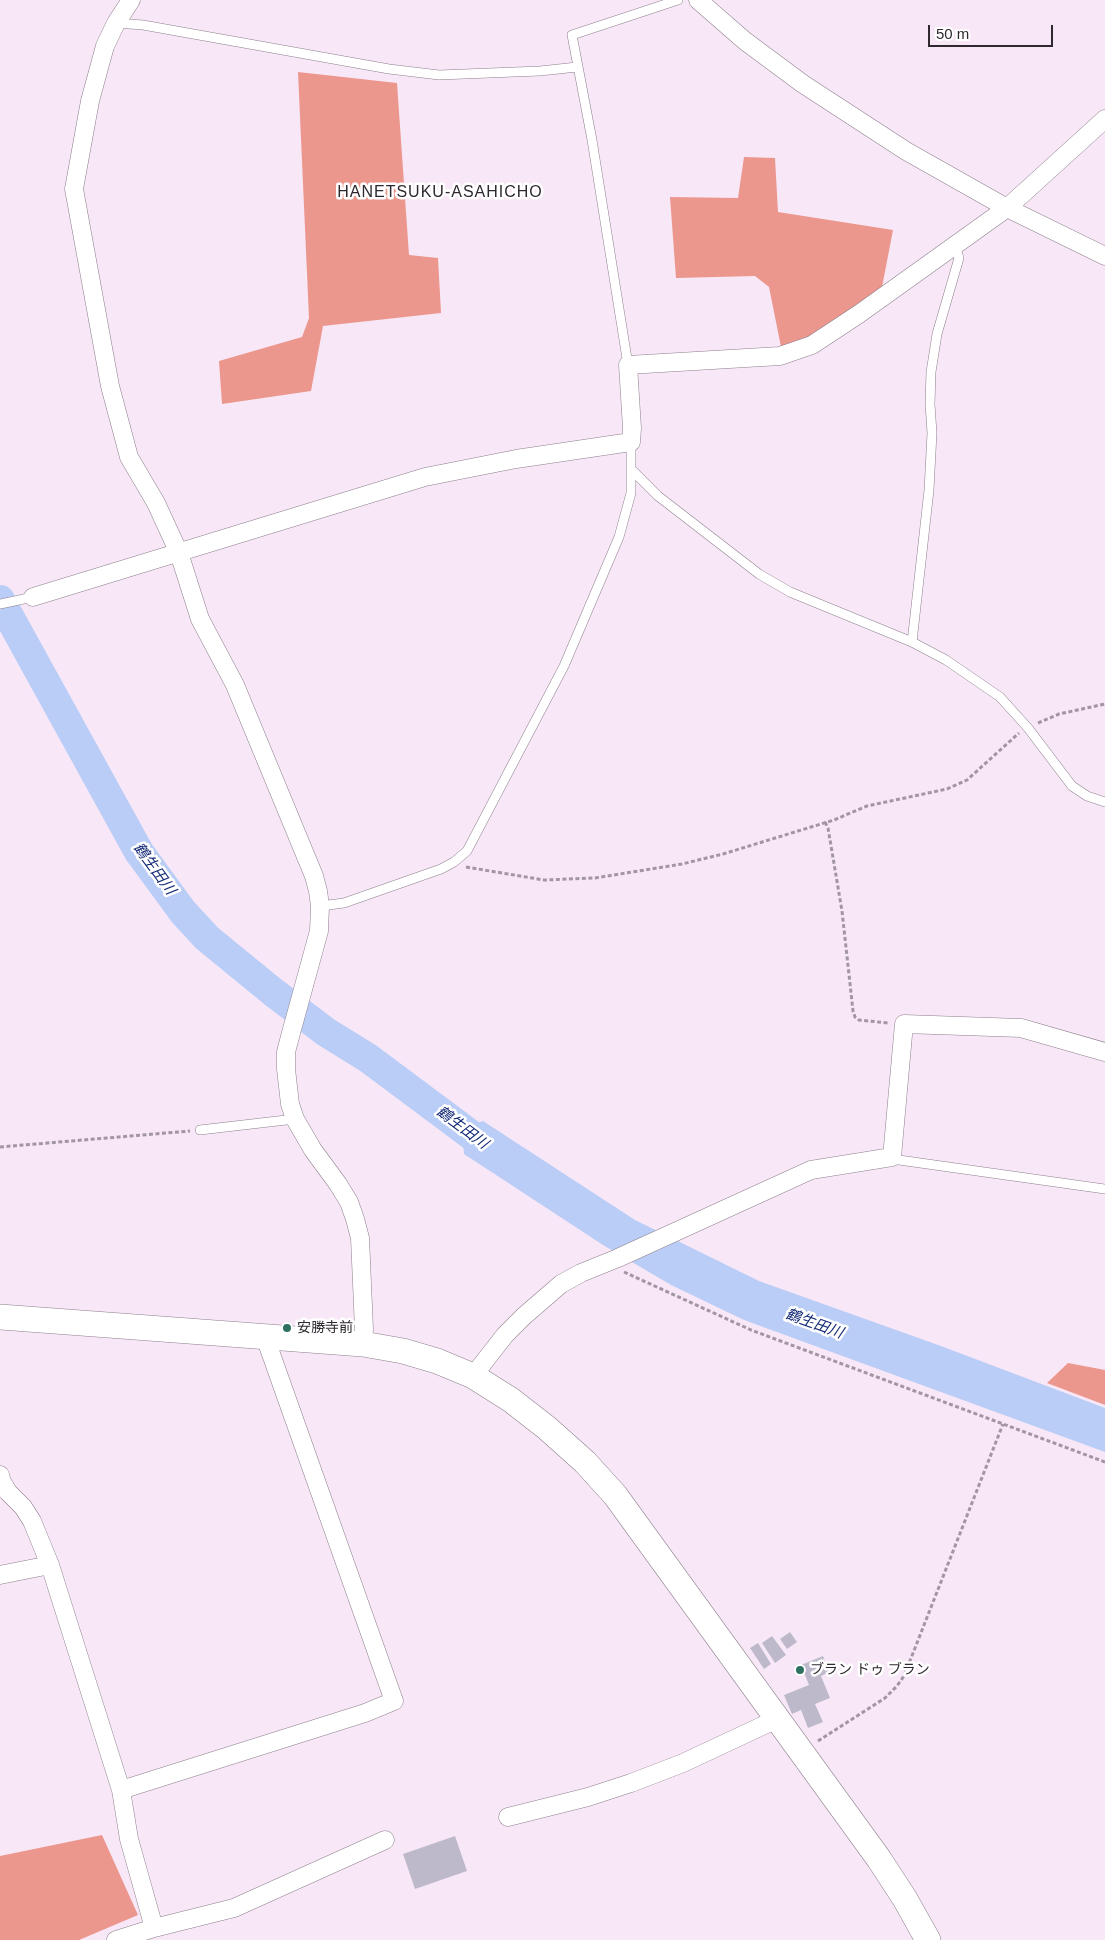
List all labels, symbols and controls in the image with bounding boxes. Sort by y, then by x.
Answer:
scale bar [930,15,1055,47]
text: 50 m [936,25,969,42]
district label: HANETSUKU-ASAHICHO [335,183,545,203]
water label: 鶴生田川 [129,839,179,899]
water label: 鶴生田川 [433,1103,491,1153]
water label: 鶴生田川 [783,1305,845,1343]
place label: 安勝寺前 [297,1320,353,1336]
marker: 安勝寺前 [281,1322,293,1334]
place label: ブラン ドゥ ブラン [810,1662,930,1678]
marker: ブラン ドゥ ブラン [794,1664,806,1676]

